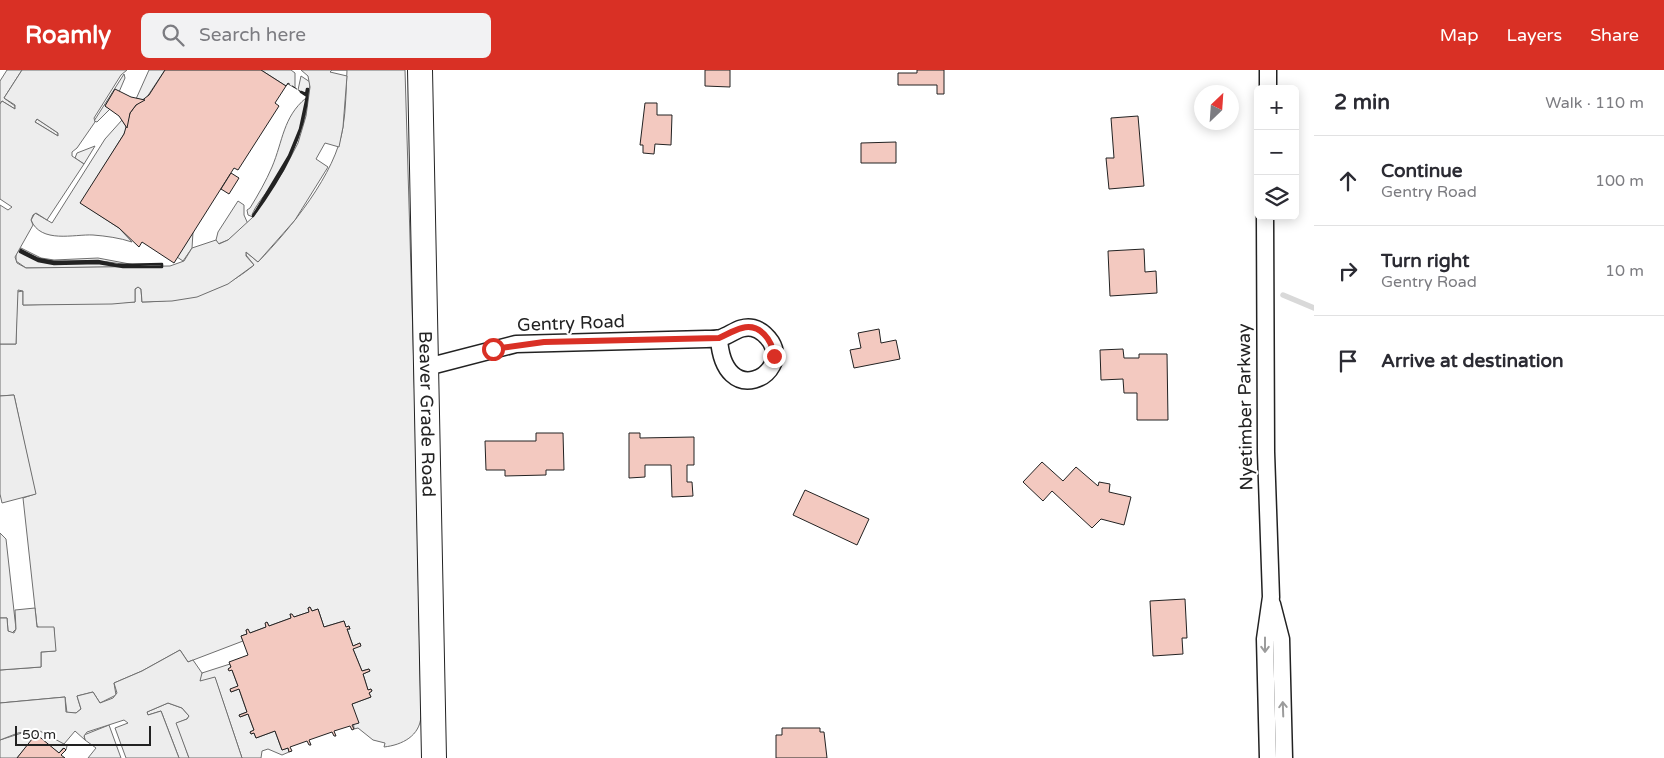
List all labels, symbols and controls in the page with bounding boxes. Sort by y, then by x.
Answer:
search box [141,13,491,58]
text: Roamly [25,21,111,50]
icon: search [159,21,187,49]
text: Search here [199,24,306,46]
text: Map [1440,24,1479,46]
text: Layers [1507,24,1562,46]
text: Share [1590,24,1639,46]
north arrow [1194,85,1239,130]
map controls [1254,85,1299,220]
button: + [1254,85,1299,130]
text: 2 min [1334,90,1390,115]
text: Walk · 110 m [1545,93,1644,113]
button: − [1254,130,1299,175]
text: Continue [1381,160,1463,182]
icon: ahead [1334,167,1362,195]
text: 100 m [1595,171,1644,191]
button: layers [1254,175,1299,220]
text: Gentry Road [1381,182,1477,202]
text: Turn right [1381,250,1469,272]
icon: right [1334,257,1362,285]
text: 10 m [1605,261,1644,281]
text: Gentry Road [1381,272,1477,292]
street label: Gentry Road [517,310,625,336]
street label: Nyetimber Parkway [1233,323,1257,491]
street label: Beaver Grade Road [414,331,440,497]
route start [482,338,505,361]
route end [763,345,786,368]
icon: arrive [1334,347,1362,375]
text: Arrive at destination [1381,350,1564,372]
one-way arrow [1260,636,1270,653]
one-way arrow [1278,702,1288,718]
scale bar [15,723,151,746]
text: 50 m [22,726,56,743]

